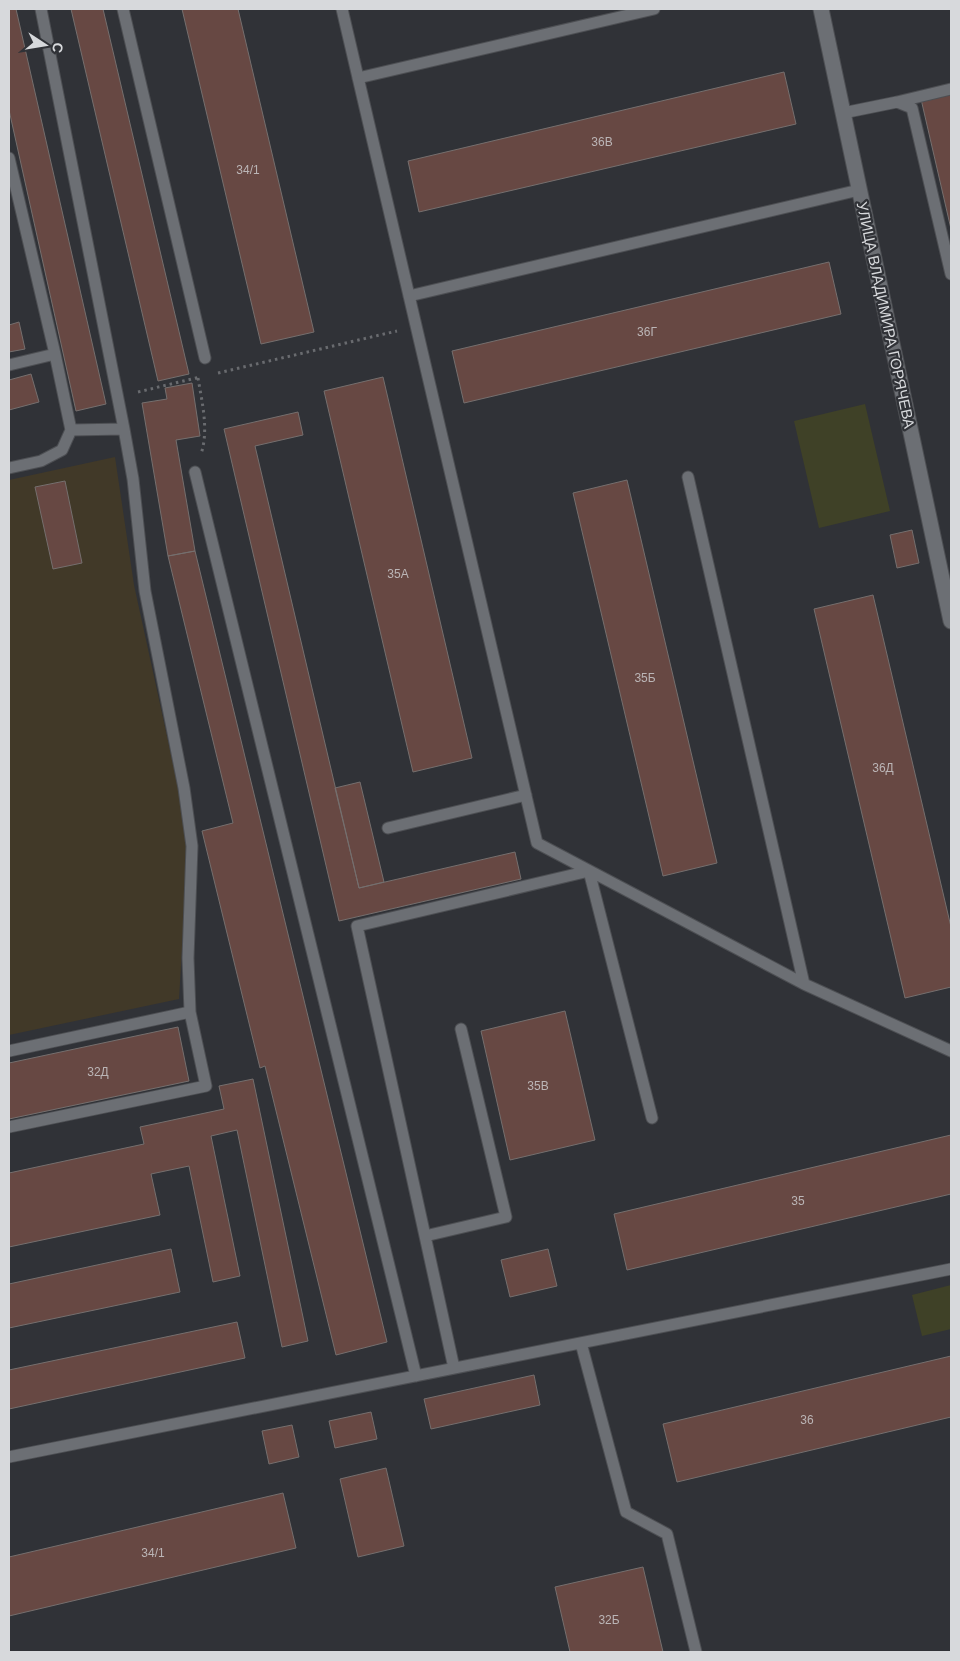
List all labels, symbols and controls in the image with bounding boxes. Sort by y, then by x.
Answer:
north arrow [20,20,70,70]
text: С [49,41,67,54]
house number: 36В [591,135,613,149]
house number: 34/1 [236,163,260,177]
street label: УЛИЦА ВЛАДИМИРА ГОРЯЧЕВА [854,200,918,430]
house number: 36Г [637,325,657,339]
house number: 35А [387,567,409,581]
house number: 35Б [634,671,656,685]
house number: 36Д [872,761,894,775]
house number: 32Д [87,1065,109,1079]
house number: 35В [527,1079,549,1093]
house number: 35 [791,1194,805,1208]
house number: 36 [800,1413,814,1427]
house number: 34/1 [141,1546,165,1560]
house number: 32Б [598,1613,620,1627]

